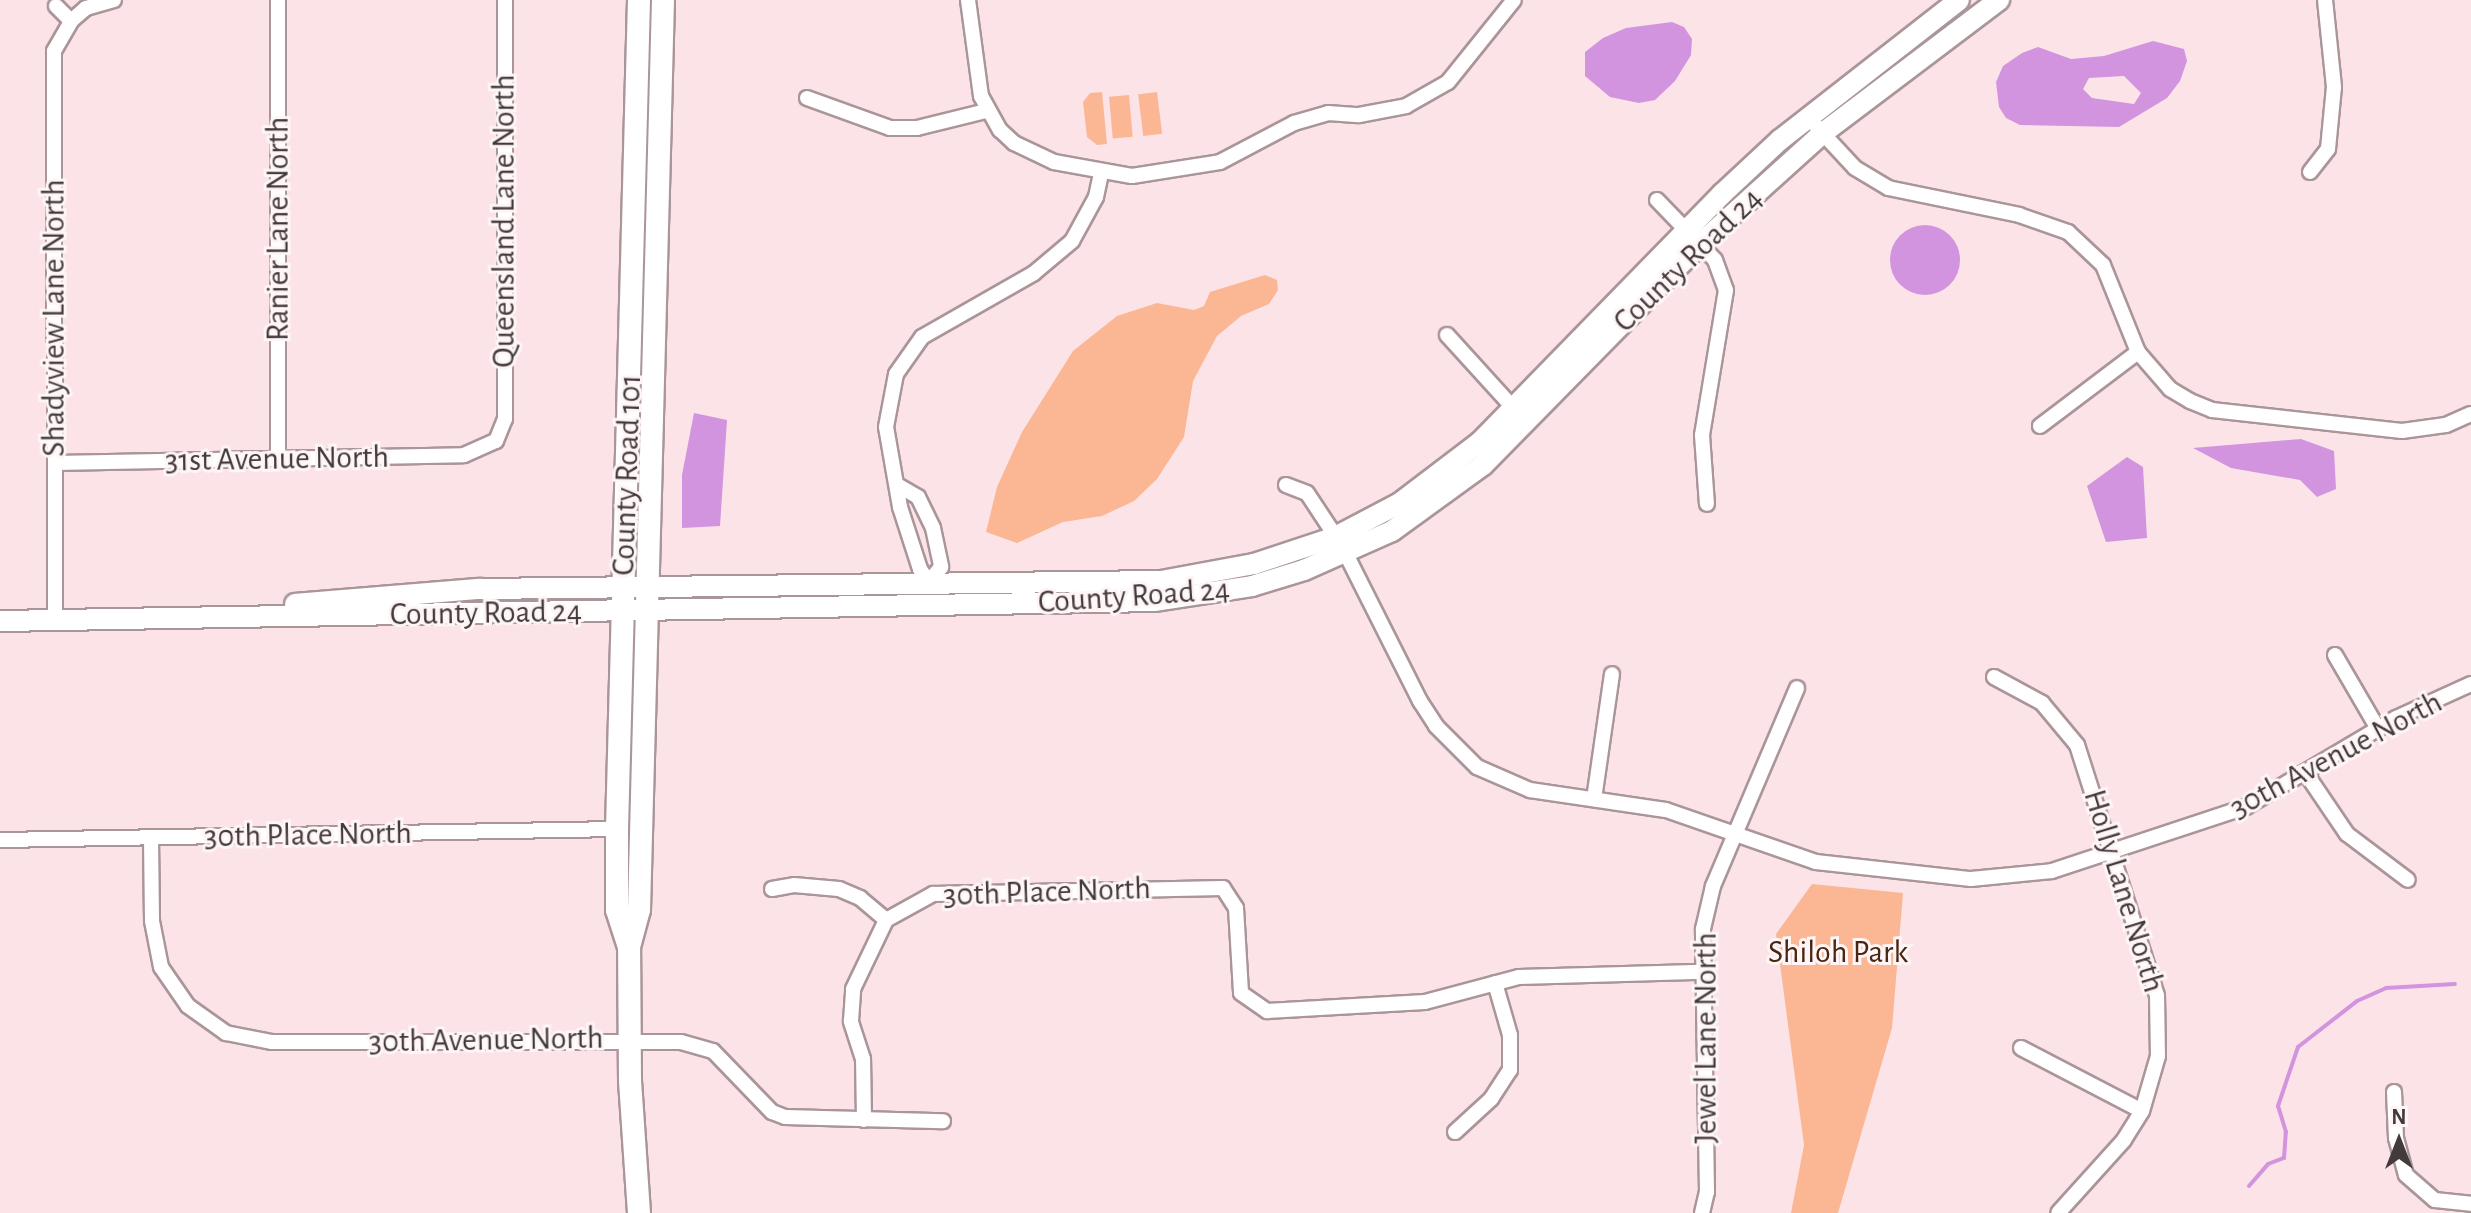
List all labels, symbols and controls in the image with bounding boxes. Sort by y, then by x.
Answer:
street label: Queensland Lane North [485,74,523,368]
street label: Ranier Lane North [259,117,297,341]
street label: Shadyview Lane North [35,179,73,457]
street label: County Road 24 [1606,179,1770,341]
street label: County Road 101 [604,374,650,576]
street label: 31st Avenue North [165,438,389,480]
street label: County Road 24 [1037,570,1231,622]
street label: County Road 24 [390,592,582,634]
street label: 30th Avenue North [2223,683,2449,827]
street label: Holly Lane North [2075,785,2173,997]
street label: 30th Place North [204,814,412,856]
street label: 30th Place North [943,869,1151,915]
street label: Jewel Lane North [1687,932,1725,1144]
park label: Shiloh Park [1768,933,1908,971]
street label: 30th Avenue North [368,1019,604,1061]
north arrow [2359,1101,2439,1181]
text: N [2391,1106,2407,1128]

